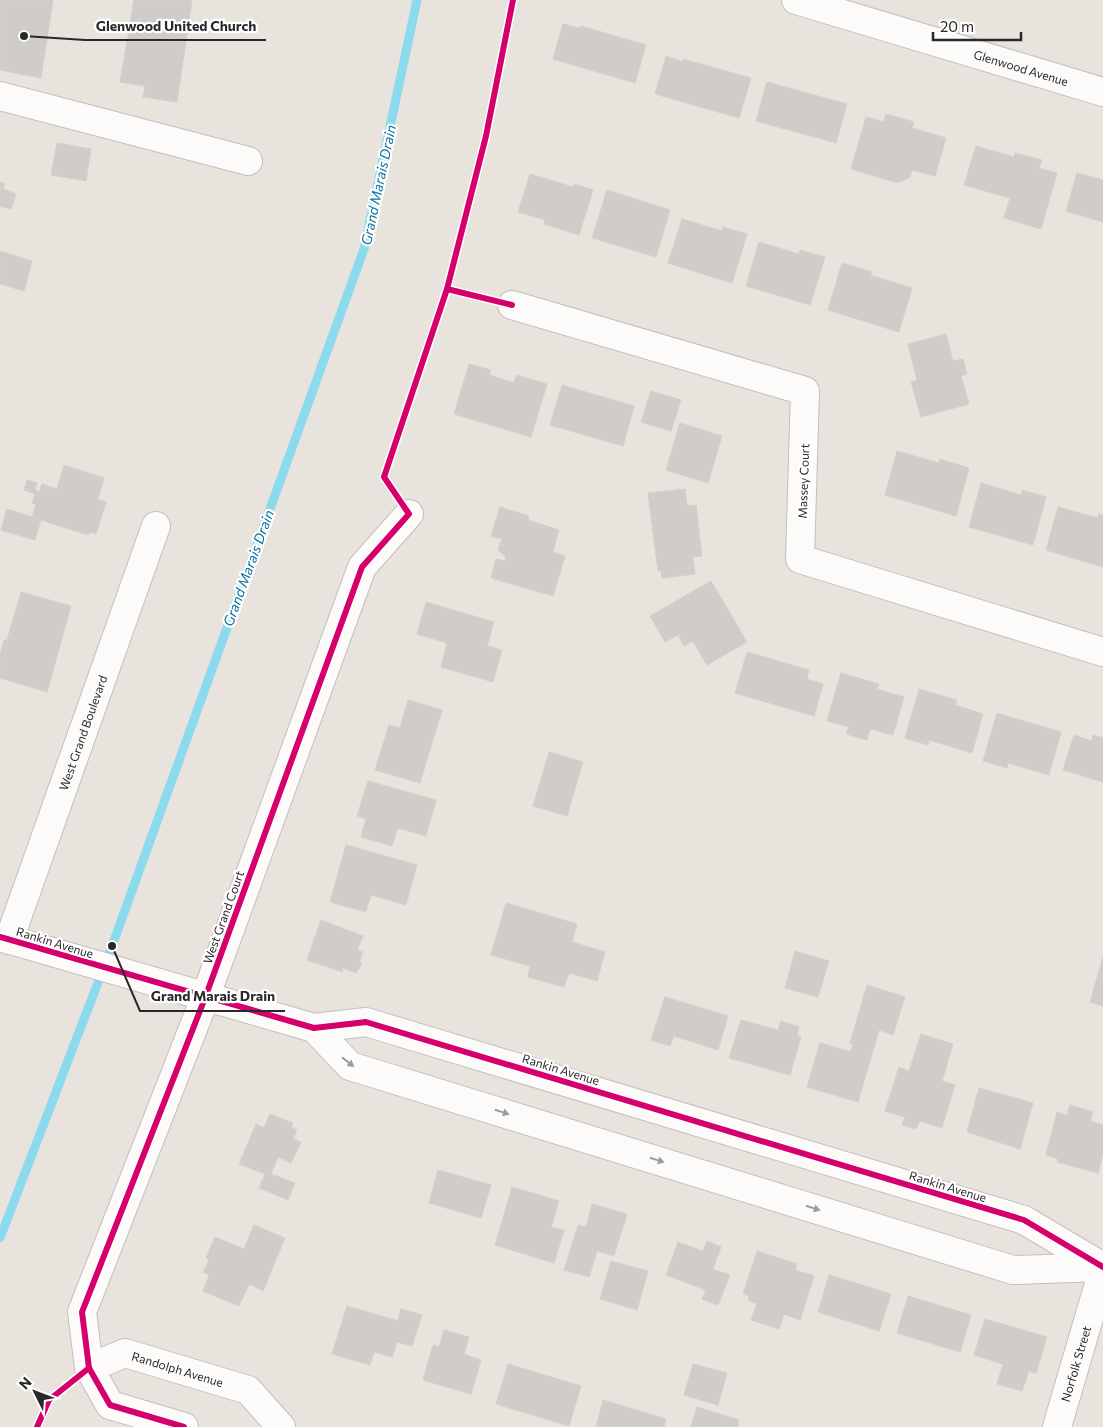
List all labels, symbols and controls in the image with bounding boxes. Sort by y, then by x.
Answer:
scale bar [933,10,1020,42]
callout: Glenwood United Church [85,11,266,40]
text: Glenwood United Church [96,17,256,34]
text: 20 m [940,17,974,35]
street label: Glenwood Avenue [972,47,1070,88]
water label: Grand Marais Drain [357,123,399,247]
street label: Massey Court [795,443,811,519]
water label: Grand Marais Drain [219,508,277,628]
street label: West Grand Boulevard [56,673,109,792]
street label: West Grand Court [200,868,246,965]
street label: Rankin Avenue [15,924,95,960]
callout: Grand Marais Drain [140,982,285,1011]
text: Grand Marais Drain [151,987,275,1004]
street label: Rankin Avenue [521,1051,601,1087]
one-way arrow [342,1057,355,1067]
one-way arrow [495,1109,510,1117]
one-way arrow [650,1157,665,1165]
street label: Rankin Avenue [908,1168,988,1204]
one-way arrow [805,1204,820,1212]
street label: Norfolk Street [1058,1324,1093,1403]
street label: Randolph Avenue [130,1348,225,1389]
north arrow [10,1367,60,1417]
text: N [15,1373,35,1393]

